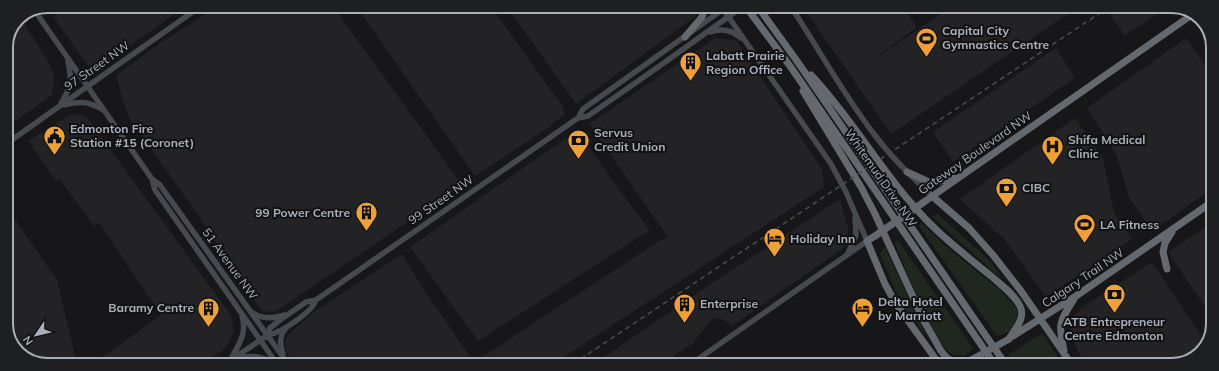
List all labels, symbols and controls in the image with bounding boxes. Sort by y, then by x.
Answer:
place label: Capital City Gymnastics Centre [942,23,1050,52]
sports icon: Capital City Gymnastics Centre [914,25,940,58]
street label: 97 Street NW [61,38,132,94]
place label: Labatt Prairie Region Office [706,48,785,77]
building icon: Labatt Prairie Region Office [677,50,703,83]
street label: Gateway Boulevard NW [915,108,1034,197]
place label: Edmonton Fire Station #15 (Coronet) [70,121,194,150]
public building icon: Edmonton Fire Station #15 (Coronet) [41,123,67,156]
place label: Servus Credit Union [594,125,665,154]
street label: Whitemud Drive NW [842,126,921,230]
bank icon: Servus Credit Union [566,127,592,160]
place label: Shifa Medical Clinic [1068,132,1145,161]
hospital icon: Shifa Medical Clinic [1040,134,1066,167]
street label: 99 Street NW [405,172,476,228]
bank icon: CIBC [993,175,1019,208]
place label: CIBC [1022,180,1050,195]
building icon: 99 Power Centre [353,200,379,233]
place label: 99 Power Centre [255,205,350,220]
sports icon: LA Fitness [1072,212,1098,245]
place label: LA Fitness [1100,217,1159,232]
street label: 51 Avenue NW [199,225,261,302]
hotel icon: Holiday Inn [761,226,787,259]
place label: Holiday Inn [790,231,855,246]
street label: Calgary Trail NW [1039,245,1127,311]
bank icon: ATB Entrepreneur Centre Edmonton [1101,282,1127,315]
building icon: Enterprise [671,291,697,324]
place label: Delta Hotel by Marriott [878,294,943,323]
building icon: Baramy Centre [196,295,222,328]
place label: Enterprise [700,296,758,311]
hotel icon: Delta Hotel by Marriott [850,296,876,329]
place label: Baramy Centre [108,300,194,315]
place label: ATB Entrepreneur Centre Edmonton [1063,314,1165,343]
north arrow [16,315,56,355]
text: N [20,333,36,348]

